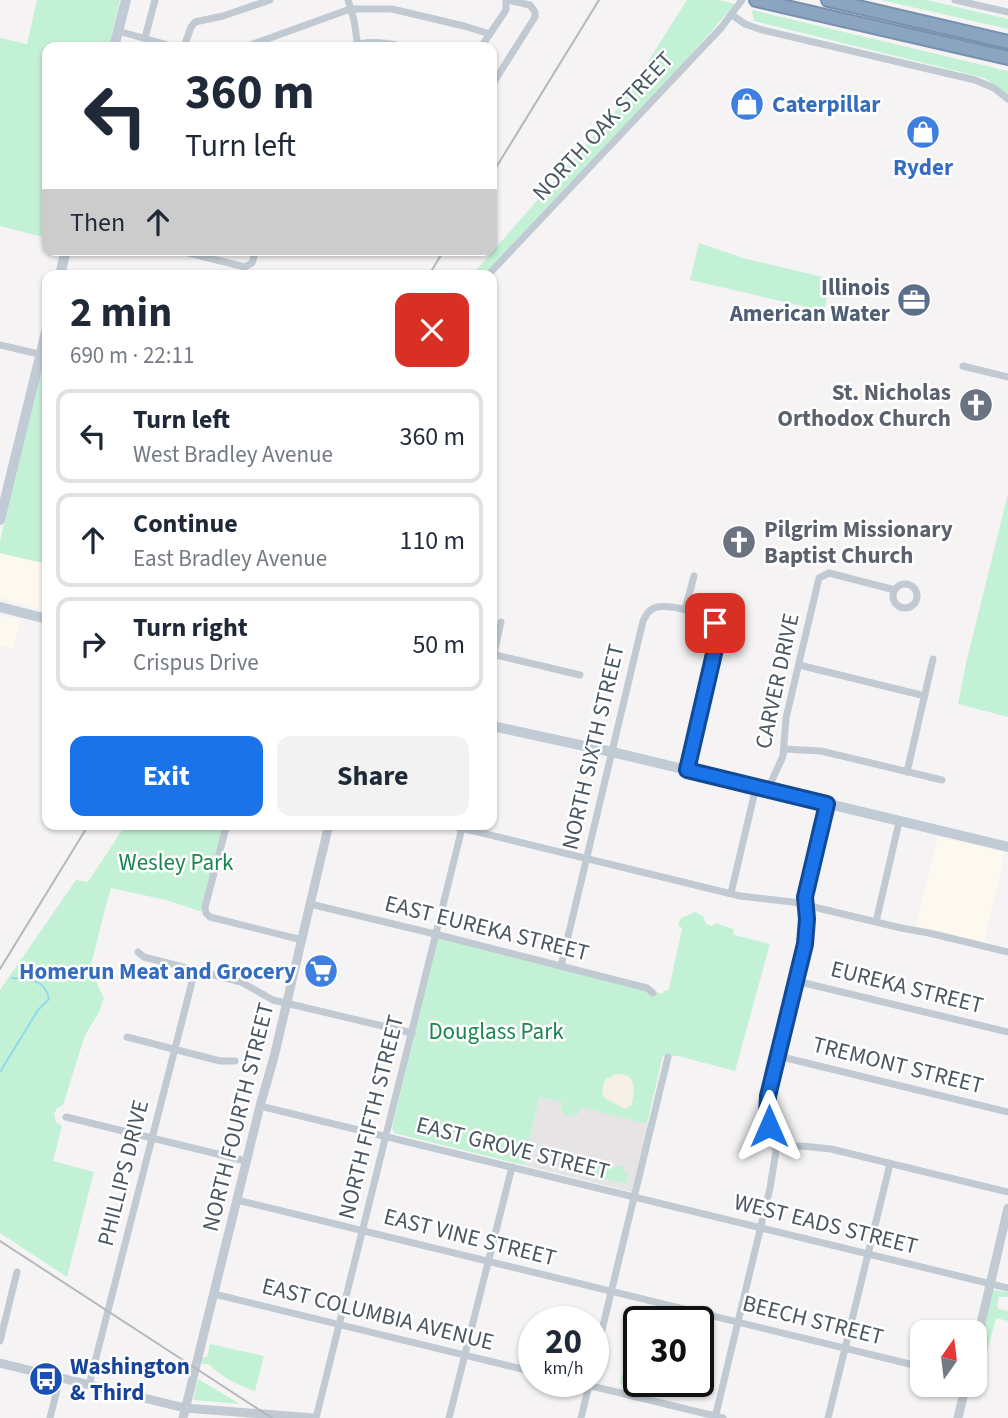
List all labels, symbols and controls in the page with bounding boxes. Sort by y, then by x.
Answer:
street label: NORTH OAK STREET [525,44,681,208]
text: 360 m [185,58,314,128]
icon: left [70,70,161,161]
shop icon: Caterpillar [728,85,766,123]
place label: Caterpillar [772,88,881,121]
shop icon: Ryder [904,113,942,151]
text: Turn left [185,123,296,169]
place label: Ryder [893,151,954,184]
icon: ahead [139,203,177,241]
text: Then [70,204,125,241]
place label: Illinois American Water [729,271,891,330]
office icon: Illinois American Water [895,281,933,319]
text: 2 min [70,283,172,343]
button: close [395,293,469,367]
text: 690 m · 22:11 [70,339,194,372]
place label: St. Nicholas Orthodox Church [777,376,951,435]
church icon: St. Nicholas Orthodox Church [957,386,995,424]
text: Turn left [133,401,230,438]
icon: left [74,417,112,455]
text: 360 m [399,418,465,455]
text: West Bradley Avenue [133,438,333,471]
text: Continue [133,505,238,542]
place label: Pilgrim Missionary Baptist Church [764,513,953,572]
icon: ahead [74,521,112,559]
text: 110 m [399,522,465,559]
church icon: Pilgrim Missionary Baptist Church [720,523,758,561]
text: East Bradley Avenue [133,542,327,575]
pin [685,593,745,653]
icon: arrive [696,604,734,642]
text: Turn right [133,609,248,646]
street label: CARVER DRIVE [747,610,807,752]
icon: right [74,625,112,663]
text: 50 m [412,626,465,663]
street label: NORTH SIXTH STREET [553,641,633,853]
text: Crispus Drive [133,646,259,679]
button: Exit [70,736,263,816]
button: Share [277,736,469,816]
park label: Wesley Park [119,846,234,879]
street label: EAST EUREKA STREET [381,887,593,969]
supermarket icon: Homerun Meat and Grocery [302,952,340,990]
street label: EUREKA STREET [827,952,987,1022]
place label: Homerun Meat and Grocery [19,955,296,988]
street label: NORTH FOURTH STREET [194,999,282,1235]
street label: NORTH FIFTH STREET [330,1011,412,1223]
park label: Douglass Park [428,1015,564,1048]
street label: TREMONT STREET [809,1028,987,1102]
position arrow [732,1089,806,1163]
street label: PHILLIPS DRIVE [89,1097,157,1249]
street label: EAST GROVE STREET [413,1108,613,1188]
street label: WEST EADS STREET [731,1185,921,1263]
street label: EAST VINE STREET [380,1200,560,1274]
street label: EAST COLUMBIA AVENUE [259,1269,497,1359]
street label: BEECH STREET [739,1287,887,1353]
speed limit sign: 30 [623,1306,714,1397]
text: 20 [545,1317,582,1367]
north arrow [910,1320,987,1396]
map controls [910,1320,987,1397]
place label: Washington & Third [70,1350,190,1409]
text: km/h [544,1356,583,1381]
bus stop icon: Washington & Third [27,1360,65,1398]

